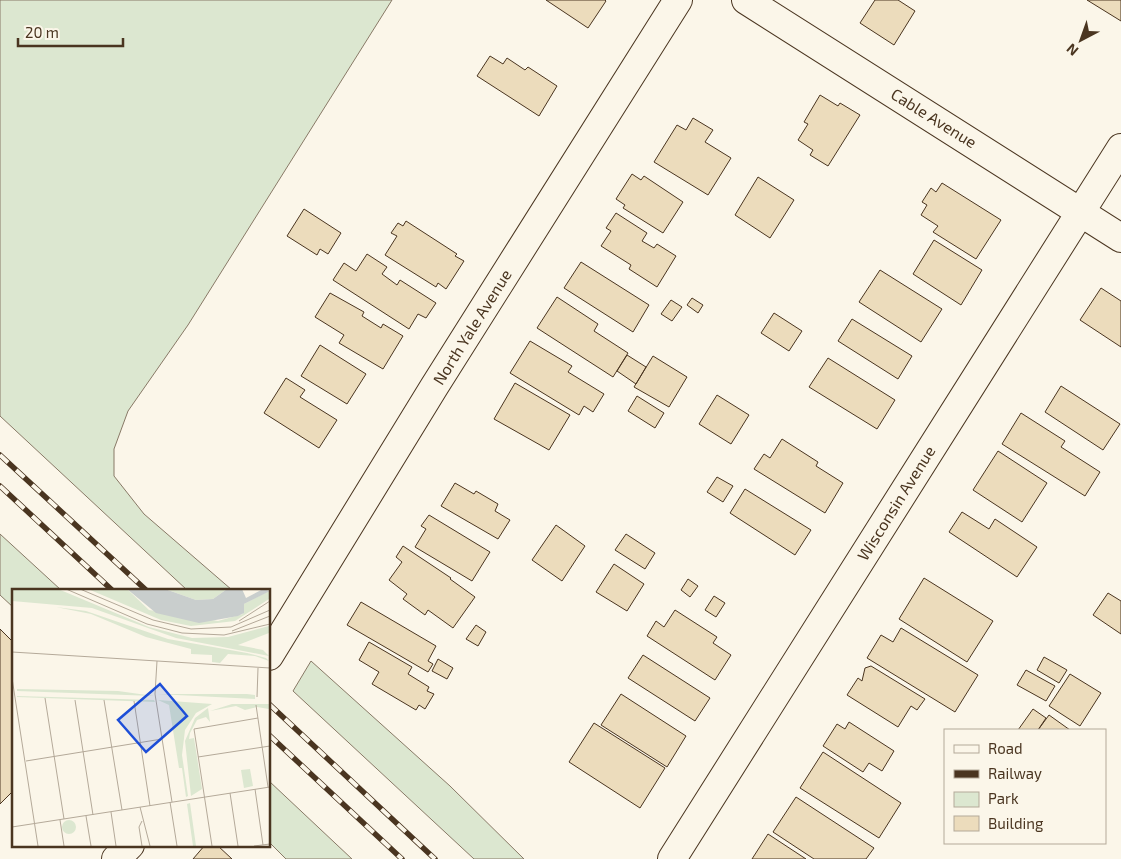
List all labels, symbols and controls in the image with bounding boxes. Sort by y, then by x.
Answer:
scale bar [18,15,122,47]
north arrow [1056,15,1106,65]
text: 20 m [25,23,59,41]
text: N [1063,40,1082,60]
street label: Cable Avenue [888,84,981,151]
street label: North Yale Avenue [428,266,515,388]
street label: Wisconsin Avenue [853,442,938,564]
inset map [12,589,270,846]
legend [944,729,1106,844]
text: Road [988,739,1023,757]
text: Railway [988,764,1042,782]
text: Park [988,789,1019,807]
text: Building [988,814,1044,832]

